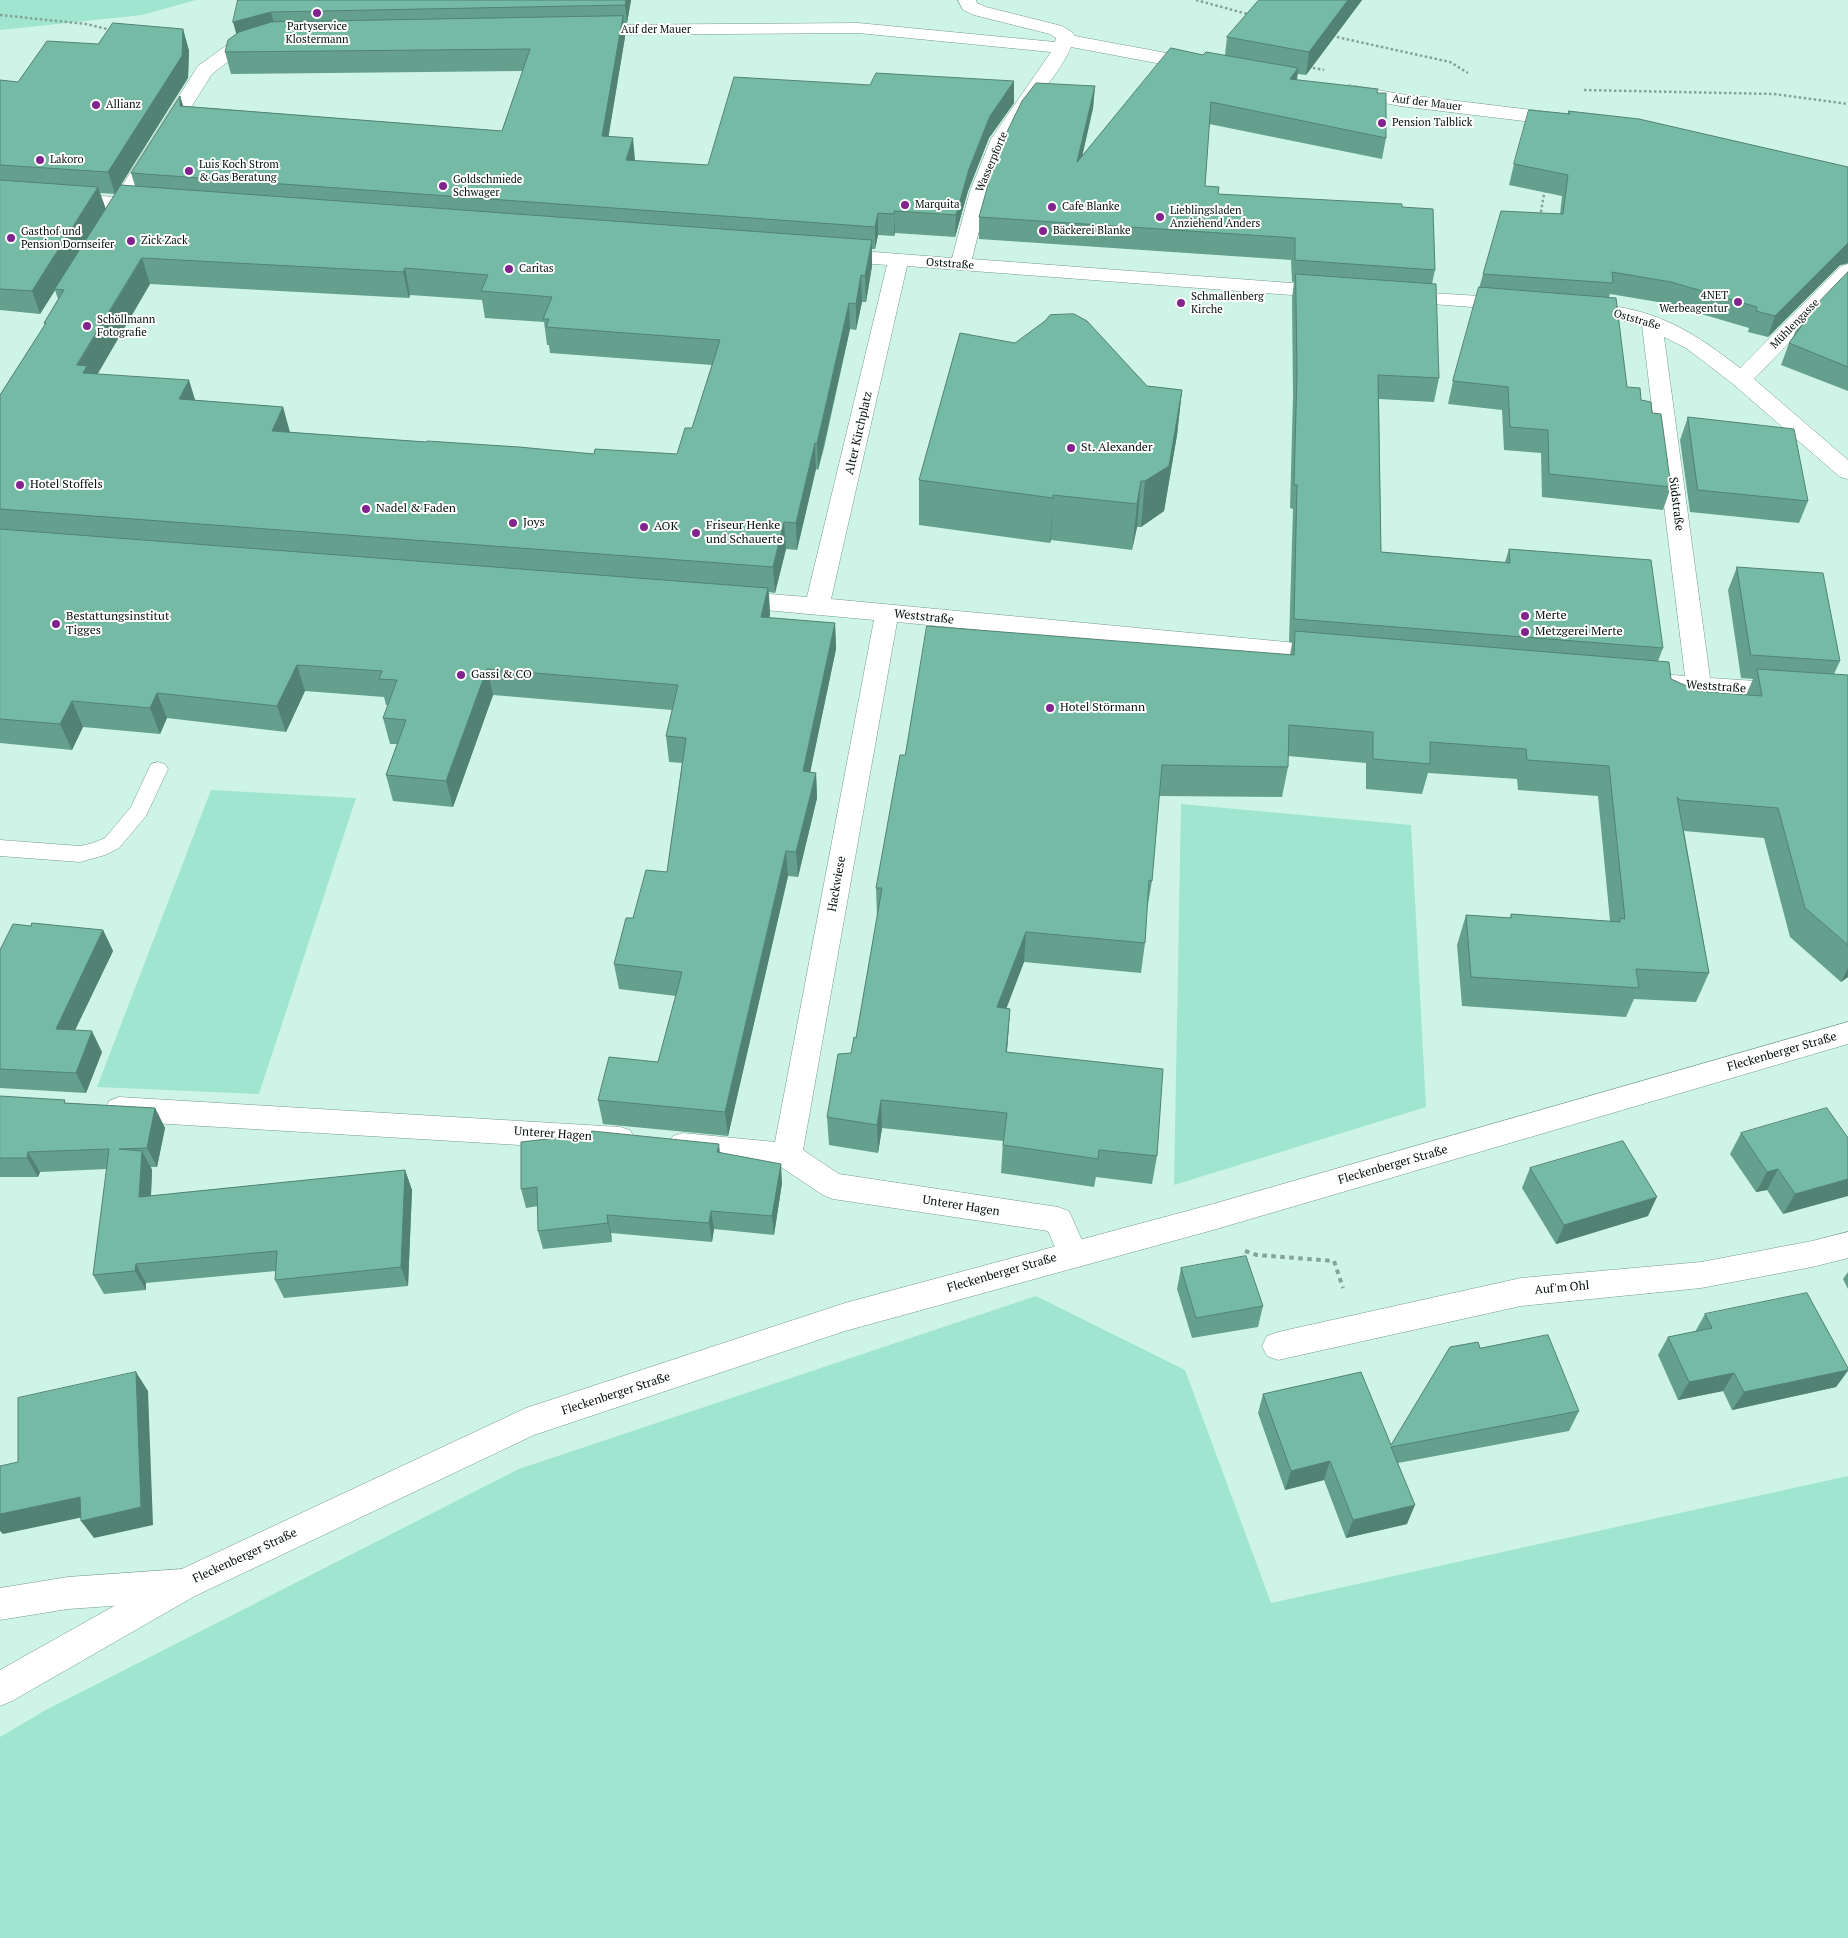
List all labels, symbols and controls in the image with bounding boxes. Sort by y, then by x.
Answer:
marker: Partyservice Klostermann [311,7,323,19]
place label: Partyservice Klostermann [285,20,349,46]
street label: Auf der Mauer [621,23,691,37]
street label: Auf der Mauer [1391,92,1463,114]
place label: Allianz [106,98,141,112]
marker: Allianz [90,99,102,111]
place label: Pension Talblick [1392,116,1472,130]
marker: Pension Talblick [1376,117,1388,129]
street label: Wasserpforte [973,130,1011,194]
place label: Lakoro [50,153,84,167]
marker: Lakoro [34,154,46,166]
place label: Luis Koch Strom & Gas Beratung [199,158,279,184]
marker: Luis Koch Strom & Gas Beratung [183,165,195,177]
place label: Goldschmiede Schwager [453,173,522,199]
marker: Goldschmiede Schwager [437,180,449,192]
place label: Marquita [915,198,960,212]
marker: Marquita [899,199,911,211]
place label: Cafe Blanke [1062,200,1120,214]
marker: Cafe Blanke [1046,201,1058,213]
place label: Lieblingsladen Anziehend Anders [1170,204,1260,230]
marker: Lieblingsladen Anziehend Anders [1154,211,1166,223]
place label: Bäckerei Blanke [1053,224,1131,238]
place label: Gasthof und Pension Dornseifer [21,225,114,251]
marker: Bäckerei Blanke [1037,225,1049,237]
marker: Gasthof und Pension Dornseifer [5,232,17,244]
place label: Zick Zack [141,234,188,248]
marker: Zick Zack [125,235,137,247]
street label: Oststraße [926,256,974,272]
place label: Caritas [519,262,554,276]
marker: Caritas [503,263,515,275]
place label: 4NET Werbeagentur [1659,289,1728,315]
place label: Schmallenberg Kirche [1191,290,1264,316]
marker: 4NET Werbeagentur [1732,296,1744,308]
street label: Mühlengasse [1768,296,1822,352]
marker: Schmallenberg Kirche [1175,297,1187,309]
street label: Oststraße [1612,307,1662,333]
place label: Schöllmann Fotografie [97,313,155,339]
marker: Schöllmann Fotografie [81,320,93,332]
street label: Alter Kirchplatz [842,390,876,476]
place label: St. Alexander [1081,441,1152,455]
marker: St. Alexander [1065,442,1077,454]
street label: Südstraße [1666,476,1686,532]
place label: Hotel Stoffels [30,478,103,492]
marker: Hotel Stoffels [14,479,26,491]
place label: Nadel & Faden [376,502,456,516]
marker: Nadel & Faden [360,503,372,515]
place label: Joys [523,516,545,530]
marker: Joys [507,517,519,529]
place label: Friseur Henke und Schauerte [706,519,783,547]
place label: AOK [654,520,678,534]
marker: AOK [638,521,650,533]
marker: Friseur Henke und Schauerte [690,527,702,539]
street label: Weststraße [893,607,955,627]
place label: Merte [1535,609,1567,623]
place label: Bestattungsinstitut Tigges [66,610,169,638]
marker: Merte [1519,610,1531,622]
marker: Bestattungsinstitut Tigges [50,618,62,630]
place label: Metzgerei Merte [1535,625,1623,639]
marker: Metzgerei Merte [1519,626,1531,638]
place label: Gassi & CO [471,668,532,682]
marker: Gassi & CO [455,669,467,681]
street label: Weststraße [1686,678,1746,696]
place label: Hotel Störmann [1060,701,1145,715]
marker: Hotel Störmann [1044,702,1056,714]
street label: Hackwiese [825,855,849,913]
street label: Fleckenberger Straße [1726,1029,1838,1075]
street label: Unterer Hagen [514,1124,592,1144]
street label: Fleckenberger Straße [1337,1142,1449,1188]
street label: Unterer Hagen [921,1193,1001,1219]
street label: Fleckenberger Straße [946,1250,1058,1296]
street label: Auf'm Ohl [1534,1278,1590,1298]
street label: Fleckenberger Straße [560,1370,672,1418]
street label: Fleckenberger Straße [191,1526,299,1586]

